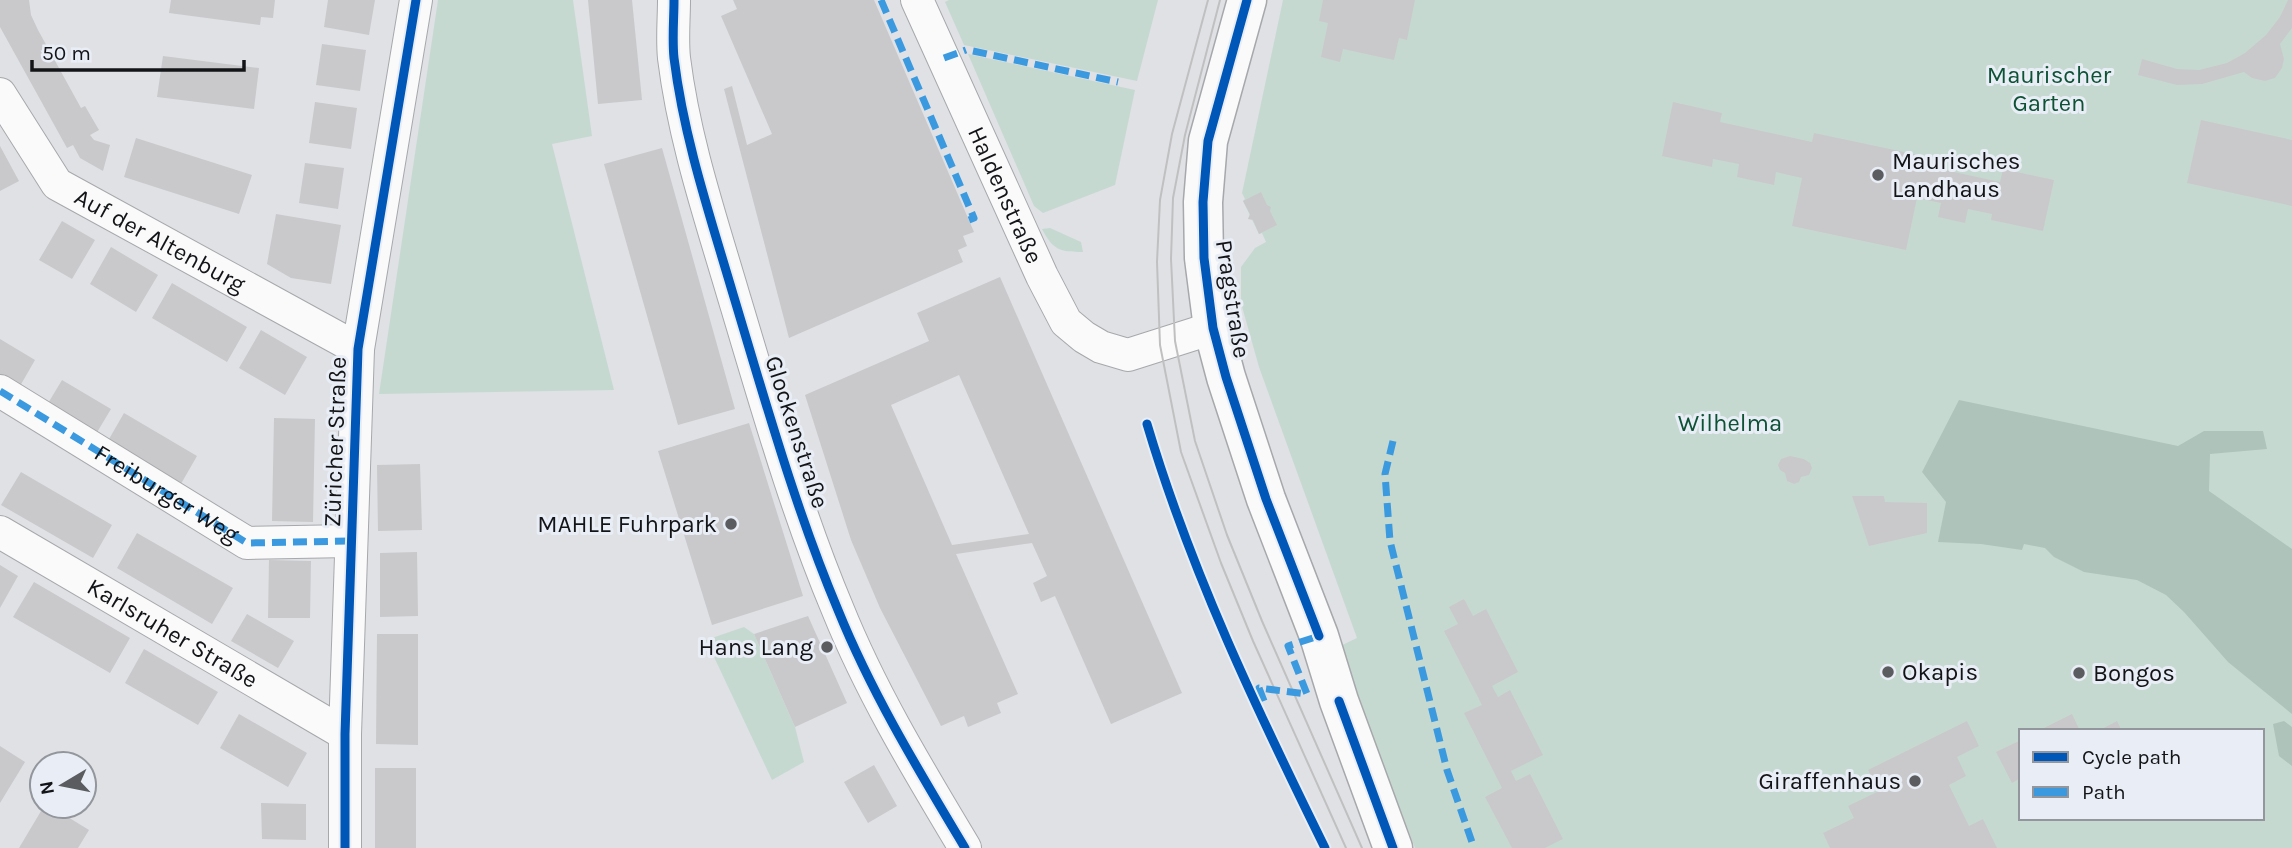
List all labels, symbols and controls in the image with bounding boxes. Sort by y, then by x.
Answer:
scale bar [32,28,243,72]
text: 50 m [42,41,91,65]
park label: Maurischer Garten [1987,61,2112,117]
street label: Haldenstraße [962,122,1049,268]
place label: Maurisches Landhaus [1892,147,2020,203]
marker: Maurisches Landhaus [1870,167,1886,183]
street label: Auf der Altenburg [70,182,251,299]
street label: Pragstraße [1210,238,1256,360]
street label: Glockenstraße [759,352,835,512]
street label: Züricher Straße [318,356,352,528]
park label: Wilhelma [1678,409,1782,437]
street label: Freiburger Weg [89,439,245,549]
place label: MAHLE Fuhrpark [537,510,717,538]
marker: MAHLE Fuhrpark [723,516,739,532]
street label: Karlsruher Straße [82,572,263,694]
place label: Hans Lang [698,633,813,661]
marker: Hans Lang [819,639,835,655]
place label: Okapis [1902,658,1978,686]
place label: Bongos [2093,659,2175,687]
marker: Okapis [1880,664,1896,680]
marker: Bongos [2071,665,2087,681]
legend [2019,729,2264,820]
text: Cycle path [2082,745,2182,769]
north arrow [28,750,98,820]
place label: Giraffenhaus [1758,767,1901,795]
marker: Giraffenhaus [1907,773,1923,789]
text: N [35,779,59,796]
text: Path [2082,780,2126,804]

